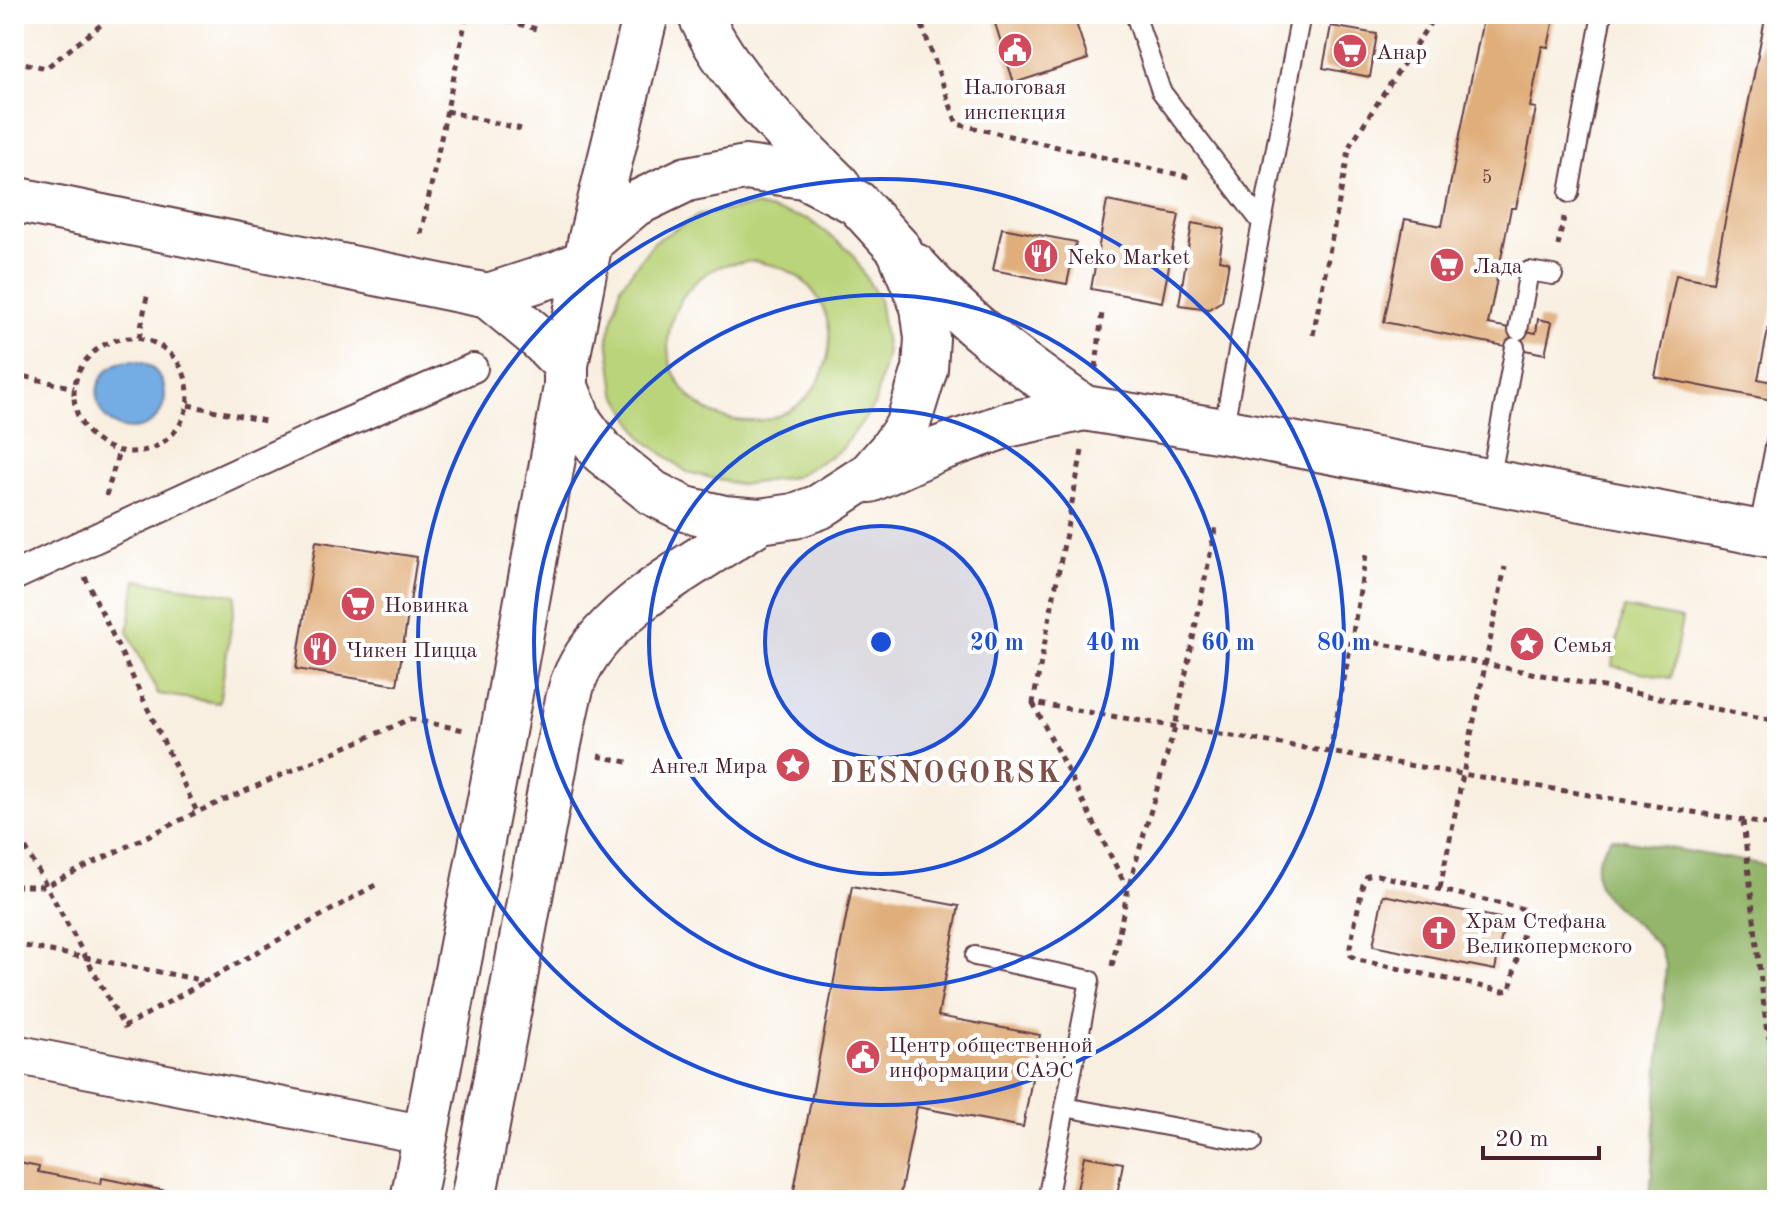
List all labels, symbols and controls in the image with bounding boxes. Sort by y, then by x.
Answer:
public building icon: Налоговая инспекция [996,31,1034,69]
supermarket icon: Анар [1331,32,1369,70]
place label: Анар [1376,42,1427,64]
place label: Налоговая инспекция [964,77,1066,124]
house number: 5 [1482,169,1492,187]
restaurant icon: Neko Market [1022,237,1060,275]
supermarket icon: Лада [1428,246,1466,284]
place label: Neko Market [1067,247,1190,269]
place label: Лада [1473,256,1523,278]
supermarket icon: Новинка [339,585,377,623]
place label: Новинка [384,595,469,617]
place icon: Семья [1508,625,1546,663]
centre of rings [867,628,895,656]
restaurant icon: Чикен Пицца [301,630,339,668]
text: 20 m [970,632,1024,656]
text: 40 m [1086,632,1140,656]
text: 60 m [1201,632,1255,656]
text: 80 m [1317,632,1371,656]
place label: Семья [1553,635,1612,657]
place label: Чикен Пицца [346,640,478,662]
place icon: Ангел Мира [774,746,812,784]
place label: Ангел Мира [650,756,767,778]
district label: DESNOGORSK [830,759,1062,789]
place label: Храм Стефана Великопермского [1465,911,1632,958]
church icon: Храм Стефана Великопермского [1420,914,1458,952]
place label: Центр общественной информации САЭС [889,1035,1093,1082]
public building icon: Центр общественной информации САЭС [844,1038,882,1076]
scale bar [1483,1110,1599,1160]
text: 20 m [1495,1128,1549,1152]

